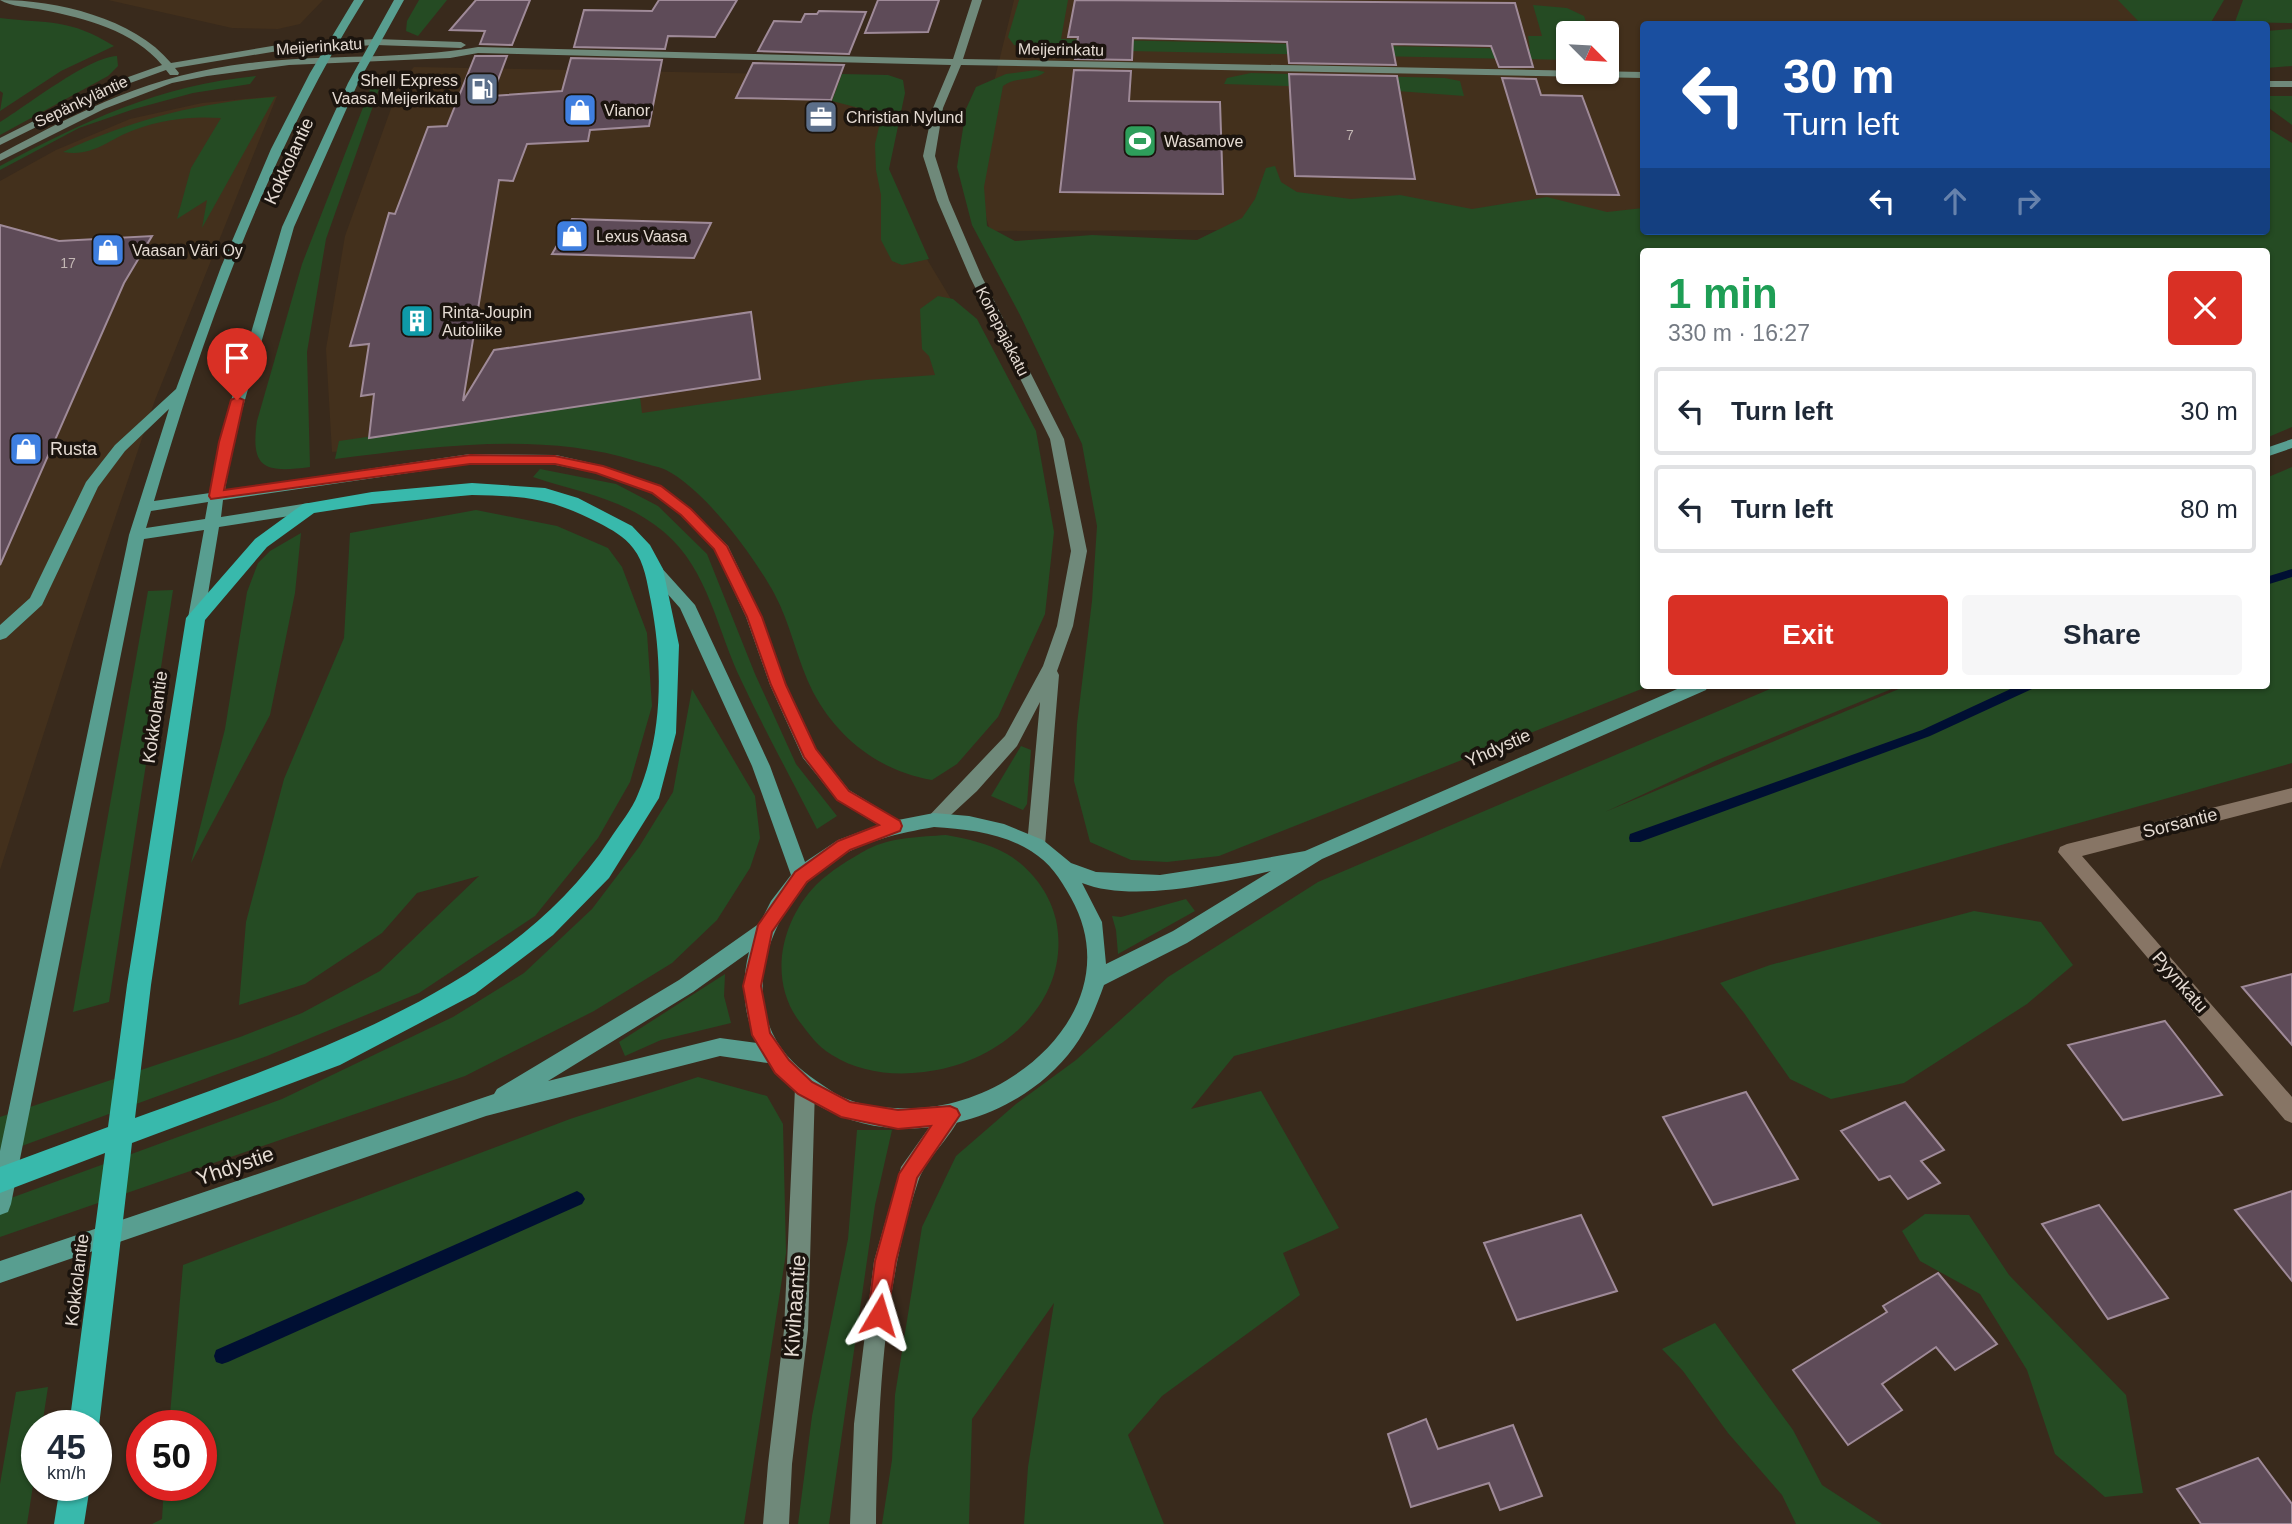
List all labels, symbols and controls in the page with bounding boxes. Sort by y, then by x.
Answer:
north arrow [1556,21,1619,84]
map controls [1556,21,1619,84]
street label: Meijerinkatu [275,35,363,58]
street label: Meijerinkatu [1018,40,1104,59]
icon: left [1668,49,1759,140]
text: 30 m [1783,49,1895,103]
fuel station icon: Shell Express Vaasa Meijerikatu [463,70,501,108]
street label: Sepänkyläntie [32,72,130,130]
place label: Shell Express Vaasa Meijerikatu [332,72,458,107]
shop icon: Vianor [561,91,599,129]
office icon: Christian Nylund [802,98,840,136]
place label: Vianor [604,102,651,119]
text: Turn left [1783,106,1899,142]
place label: Christian Nylund [846,109,963,126]
street label: Kokkolantie [260,115,318,207]
sports icon: Wasamove [1121,122,1159,160]
house number: 7 [1346,127,1354,143]
place label: Wasamove [1164,133,1244,150]
icon: left [1863,182,1901,220]
icon: ahead [1936,182,1974,220]
icon: right [2009,182,2047,220]
shop icon: Lexus Vaasa [553,217,591,255]
place label: Lexus Vaasa [596,228,687,245]
shop icon: Vaasan Väri Oy [89,231,127,269]
place label: Vaasan Väri Oy [132,242,243,259]
house number: 17 [60,255,76,271]
text: 1 min [1668,270,1778,317]
button: close [2168,271,2242,345]
street label: Konepajakatu [973,284,1032,379]
building icon: Rinta-Joupin Autoliike [398,302,436,340]
place label: Rinta-Joupin Autoliike [442,304,532,339]
text: 330 m · 16:27 [1668,320,1810,346]
pin [207,328,267,400]
icon: arrive [218,339,256,377]
icon: left [1672,392,1710,430]
text: Turn left [1731,396,1833,426]
text: 30 m [2180,396,2238,426]
shop icon: Rusta [7,430,45,468]
place label: Rusta [50,439,98,459]
icon: left [1672,490,1710,528]
text: Turn left [1731,494,1833,524]
text: 80 m [2180,494,2238,524]
button: Exit [1668,595,1948,675]
button: Share [1962,595,2242,675]
street label: Kokkolantie [139,670,171,764]
street label: Yhdystie [1462,725,1534,771]
street label: Sorsantie [2141,804,2219,842]
street label: Pyynkatu [2148,947,2212,1017]
street label: Yhdystie [193,1142,277,1190]
street label: Kokkolantie [61,1233,93,1327]
street label: Kivihaantie [779,1254,810,1358]
position arrow [842,1278,916,1352]
speed limit sign: 50 [126,1410,217,1501]
text: 45 [47,1427,86,1466]
text: km/h [47,1463,86,1483]

